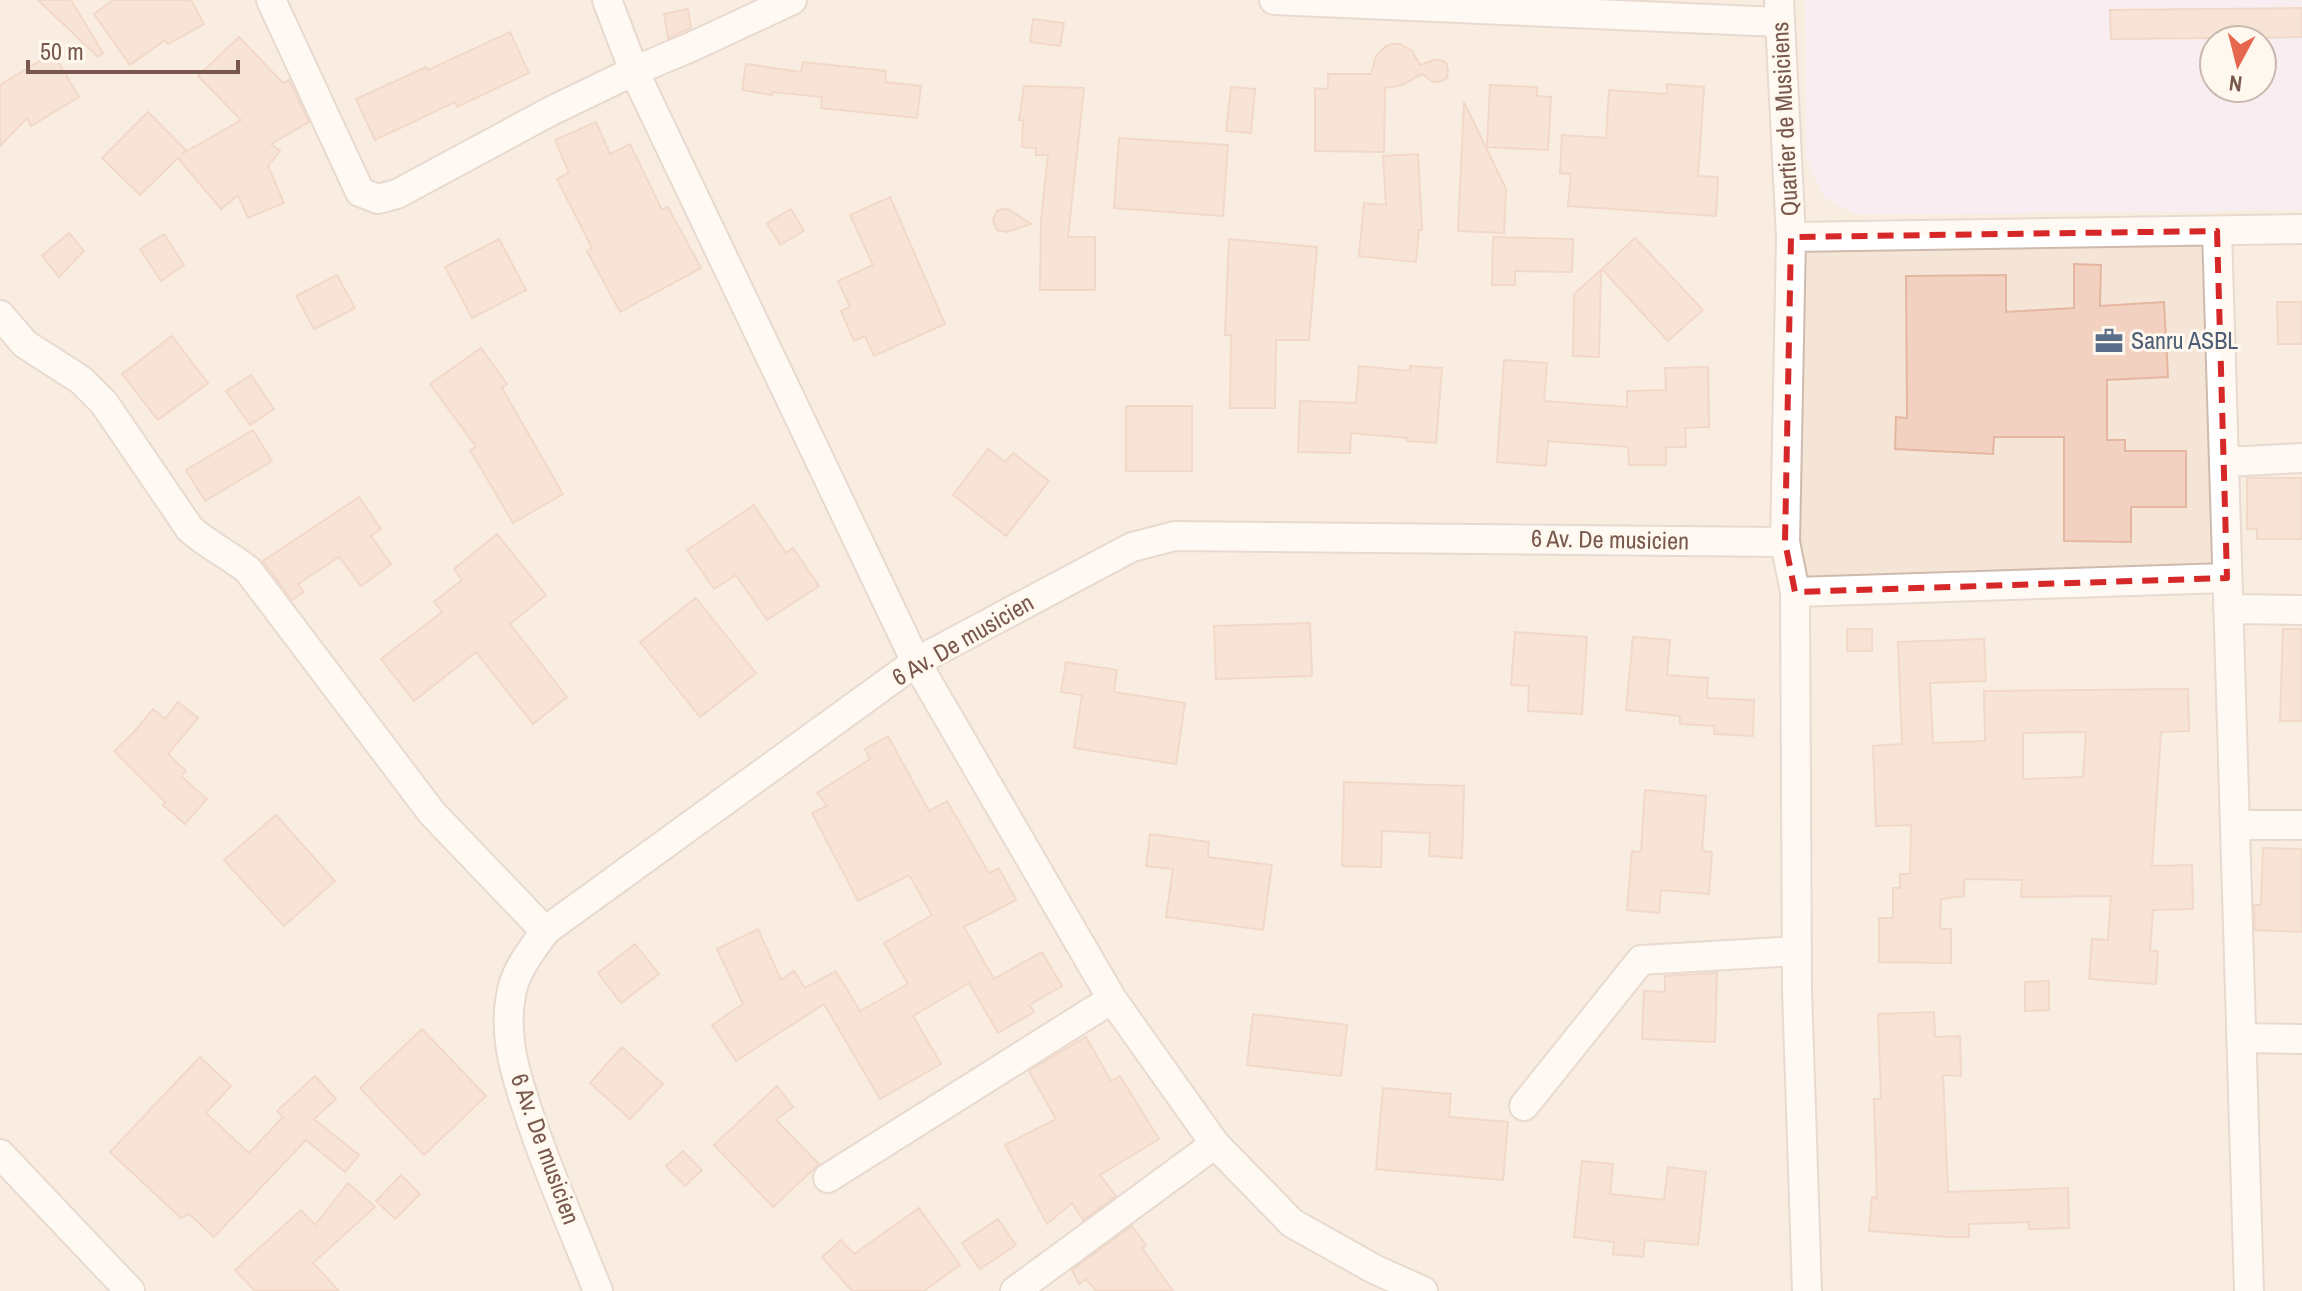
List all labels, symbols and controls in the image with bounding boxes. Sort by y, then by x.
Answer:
street label: Quartier de Musiciens [1763,21,1805,217]
scale bar [28,24,238,74]
north arrow [2198,24,2278,104]
text: 50 m [40,35,84,67]
text: N [2227,68,2244,100]
place label: Sanru ASBL [2131,324,2238,356]
office icon: Sanru ASBL [2094,326,2124,356]
street label: 6 Av. De musicien [1531,522,1689,556]
street label: 6 Av. De musicien [886,586,1039,692]
street label: 6 Av. De musicien [504,1069,588,1228]

